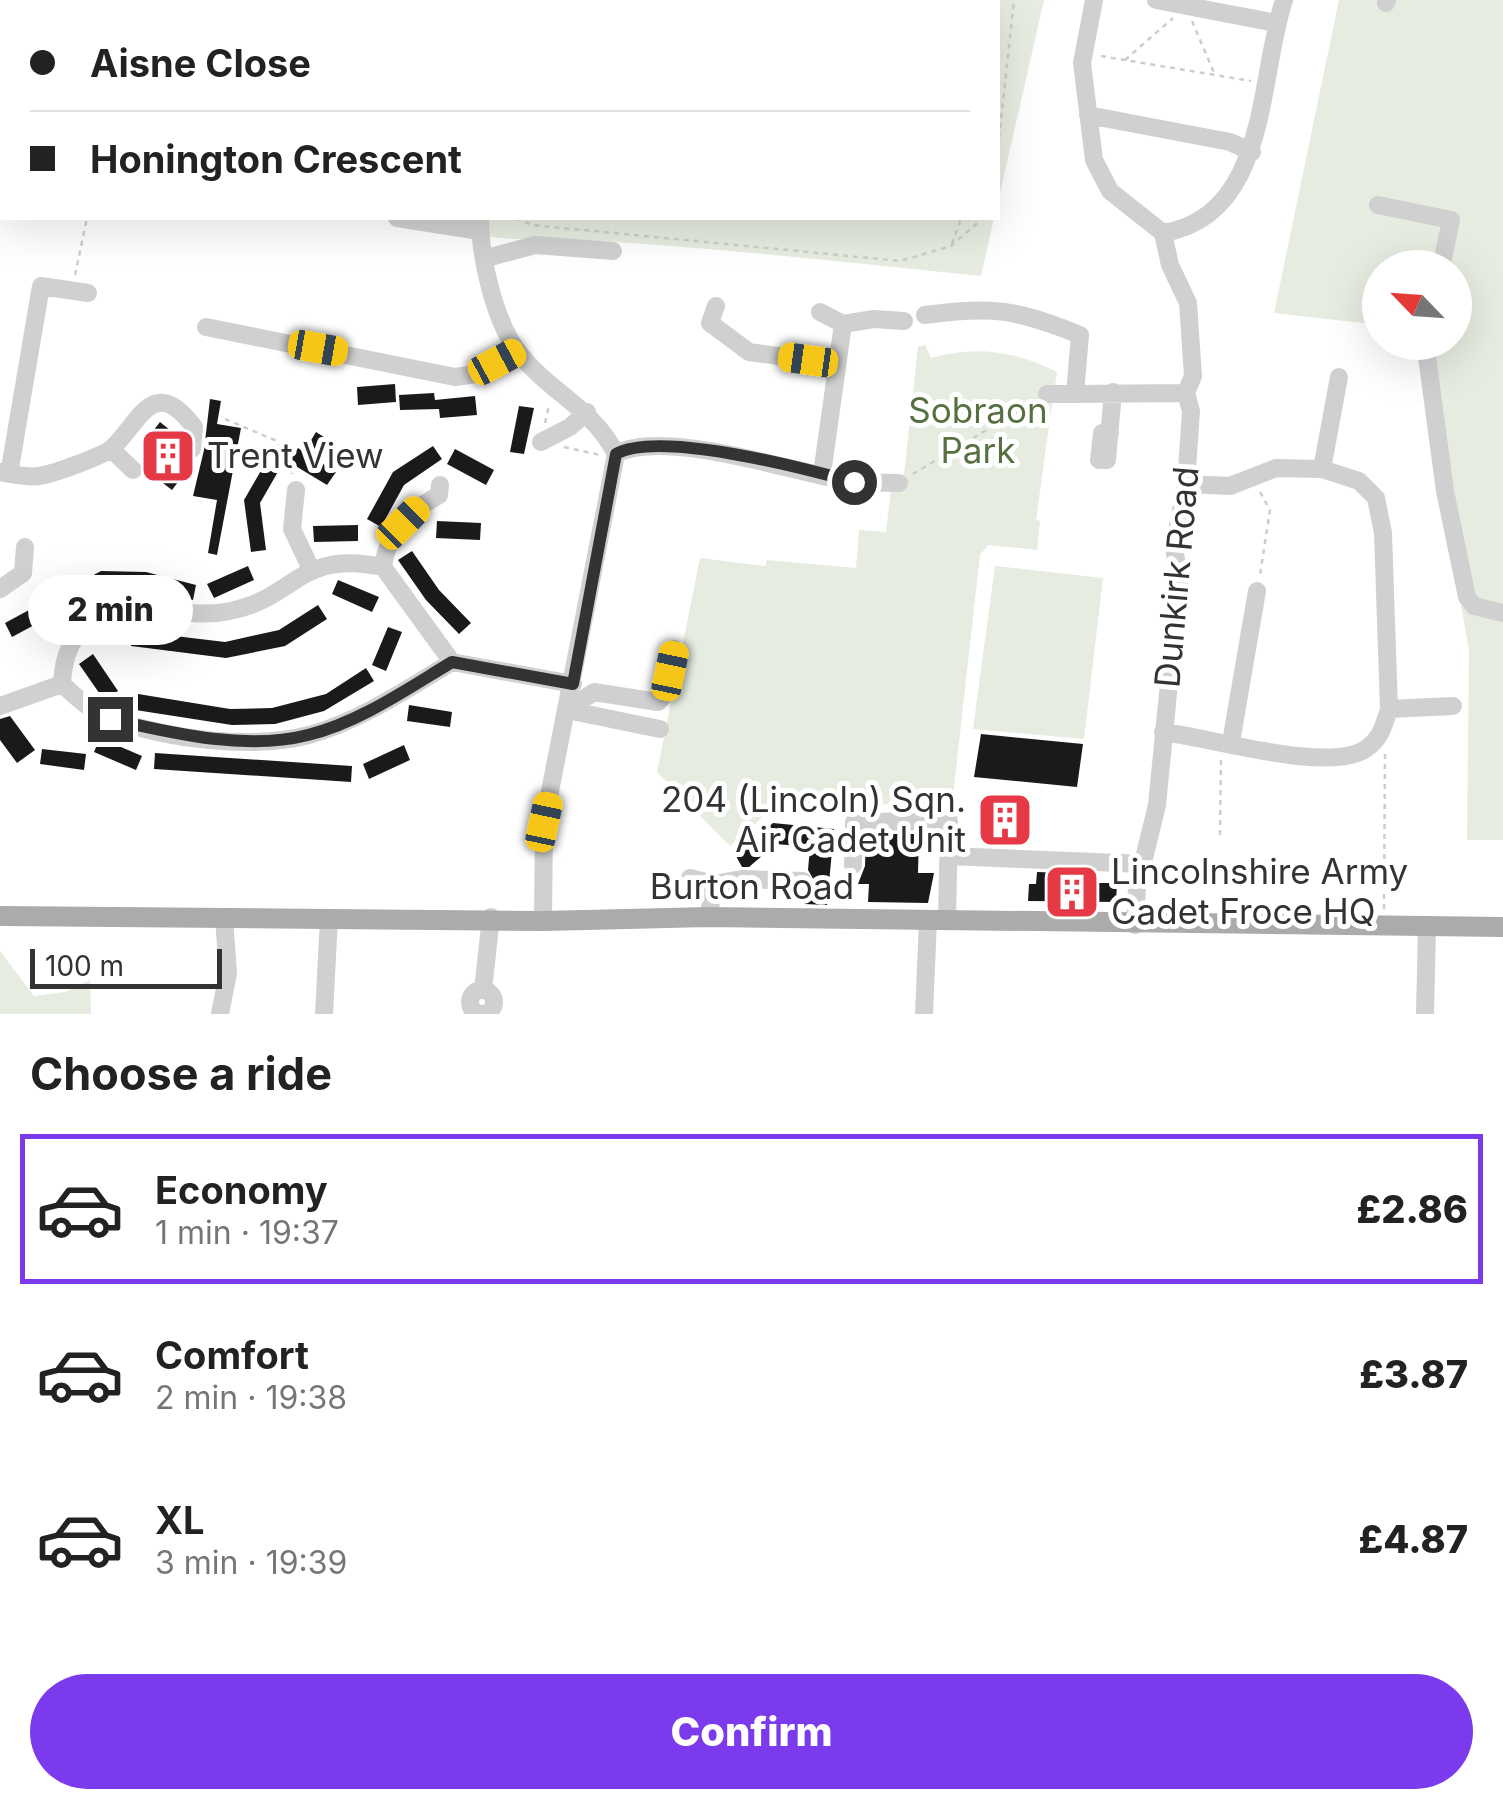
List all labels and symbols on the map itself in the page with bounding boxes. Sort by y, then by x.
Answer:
north arrow [1362,250,1472,360]
car [286,328,350,368]
car [463,335,531,389]
car [776,341,840,379]
park label: Sobraon Park [908,389,1048,471]
building icon: Trent View [138,426,198,486]
place label: Trent View [207,434,384,476]
route start [832,460,877,505]
street label: Dunkirk Road [1145,465,1207,689]
car [371,491,435,555]
callout: 2 min [28,574,192,644]
car [649,639,691,703]
route end [88,697,133,742]
place label: 204 (Lincoln) Sqn. Air Cadet Unit [661,778,966,860]
car [523,790,565,854]
building icon: 204 (Lincoln) Sqn. Air Cadet Unit [975,790,1035,850]
place label: Lincolnshire Army Cadet Froce HQ [1111,850,1408,932]
building icon: Lincolnshire Army Cadet Froce HQ [1042,862,1102,922]
street label: Burton Road [650,865,854,907]
scale bar [30,944,222,988]

